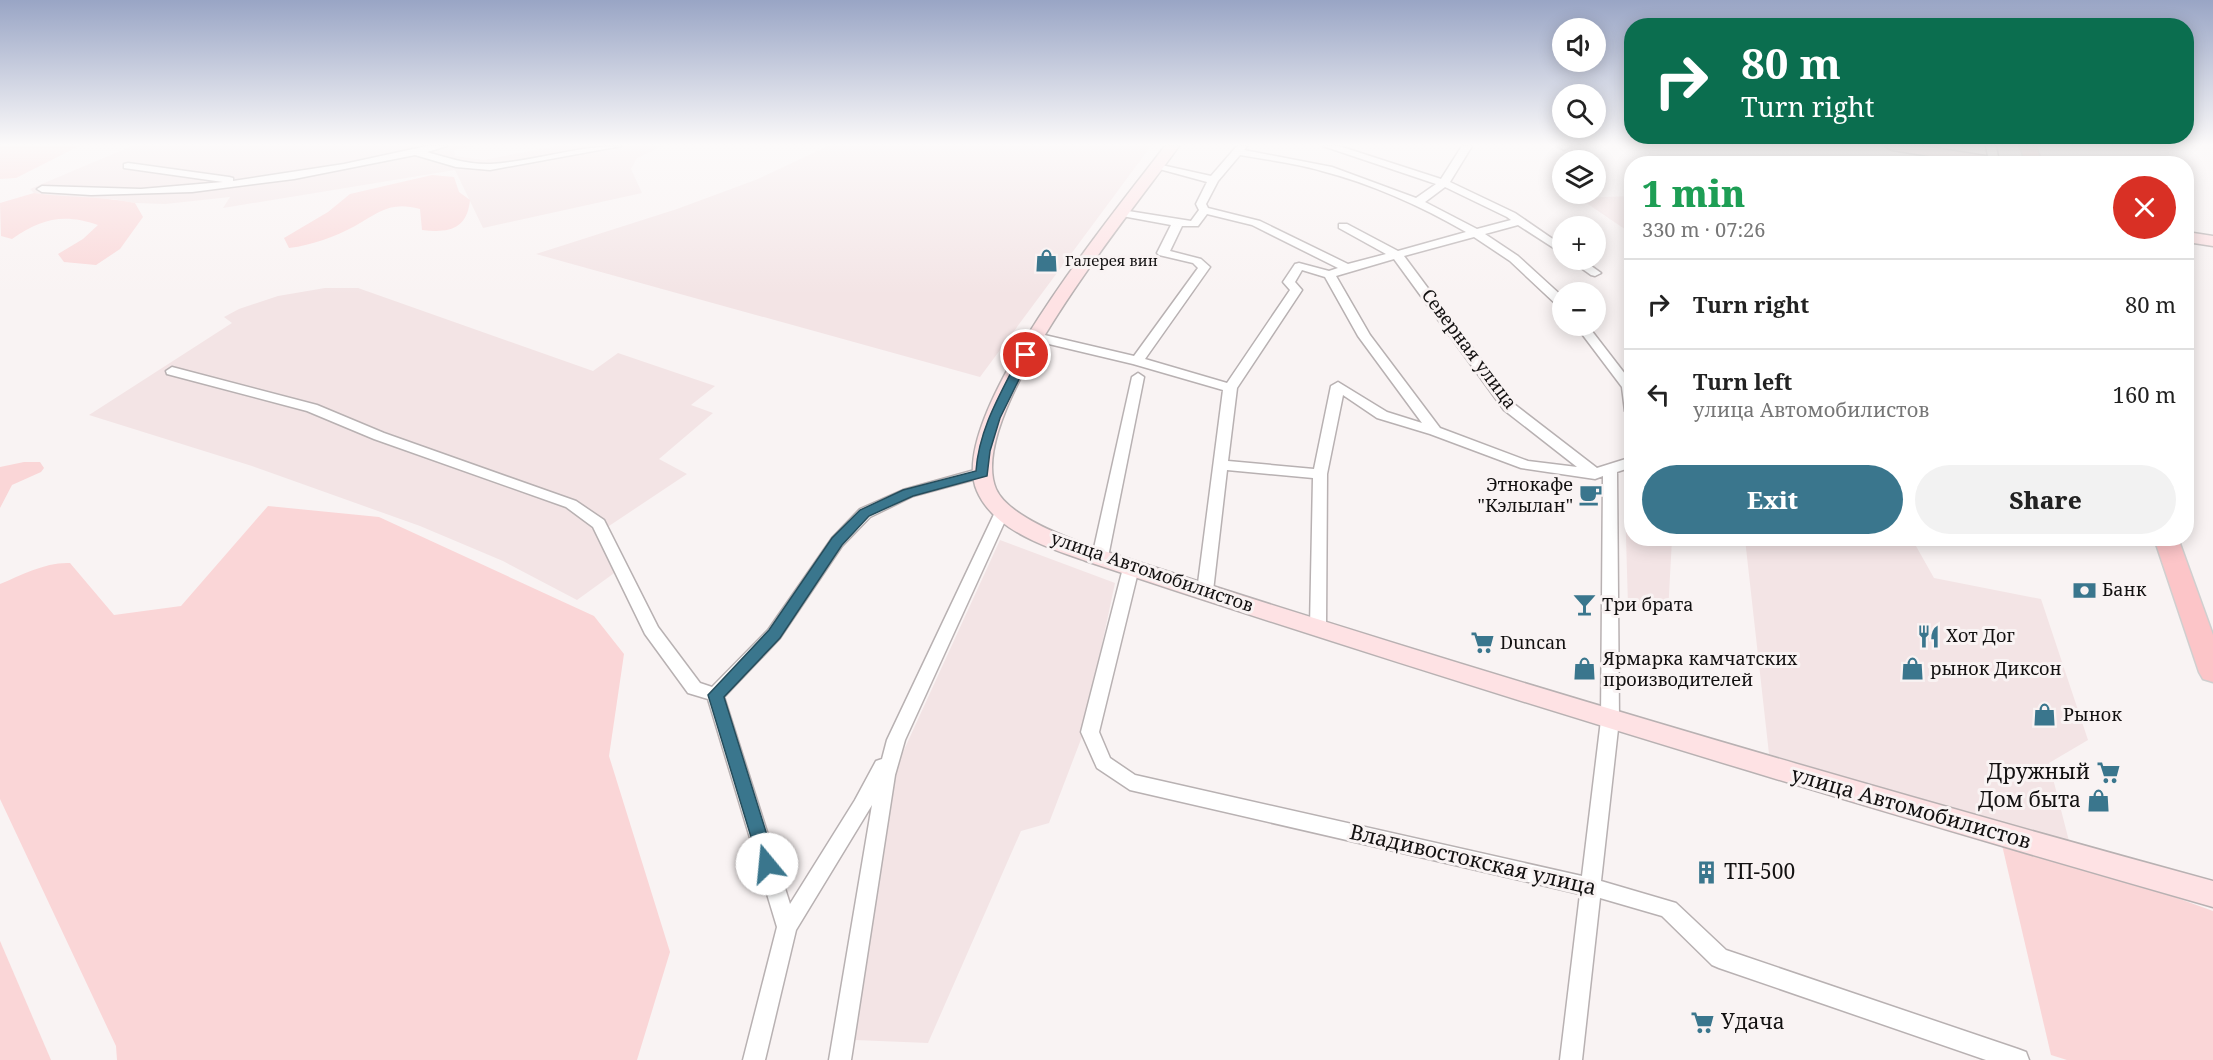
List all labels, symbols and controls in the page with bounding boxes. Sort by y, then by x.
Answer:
map controls [1552,18,1606,336]
button: sound [1552,18,1606,72]
text: 80 m [1741,34,1841,91]
icon: right [1642,42,1720,120]
button: search [1552,84,1606,138]
text: Turn right [1741,88,1874,125]
button: layers [1552,150,1606,204]
text: 1 min [1642,169,1745,218]
button: close [2113,176,2176,239]
button: + [1552,216,1606,270]
text: 330 m · 07:26 [1642,216,1765,243]
shop icon: Галерея вин [1034,248,1060,274]
place label: Галерея вин [1065,250,1158,270]
button: − [1552,282,1606,336]
street label: Северная улица [1417,283,1523,413]
icon: right [1642,288,1675,321]
text: Turn right [1693,289,1809,319]
text: 80 m [2125,289,2176,319]
pin [1000,329,1051,380]
icon: arrive [1009,338,1042,371]
text: Turn left [1693,366,1792,396]
icon: left [1642,378,1675,411]
text: 160 m [2113,379,2176,409]
text: улица Автомобилистов [1693,396,1929,423]
button: Exit [1642,465,1903,534]
button: Share [1915,465,2176,534]
place label: Этнокафе "Кэлылан" [1478,472,1573,517]
cafe icon: Этнокафе "Кэлылан" [1578,482,1604,508]
street label: улица Автомобилистов [1048,525,1257,617]
bank icon: Банк [2071,577,2097,603]
place label: Банк [2102,577,2147,601]
bar icon: Три брата [1571,592,1597,618]
place label: Три брата [1602,592,1694,616]
restaurant icon: Хот Дог [1915,623,1941,649]
place label: Хот Дог [1946,623,2015,647]
supermarket icon: Duncan [1469,630,1495,656]
place label: Duncan [1500,630,1567,654]
place label: Ярмарка камчатских производителей [1602,646,1798,691]
shop icon: Ярмарка камчатских производителей [1572,656,1598,682]
shop icon: рынок Диксон [1899,656,1925,682]
place label: рынок Диксон [1930,656,2062,680]
shop icon: Рынок [2032,702,2058,728]
place label: Рынок [2063,702,2122,726]
place label: Дружный [1987,757,2090,785]
street label: улица Автомобилистов [1788,759,2034,855]
supermarket icon: Дружный [2095,759,2121,785]
place label: Дом быта [1978,785,2081,813]
shop icon: Дом быта [2086,787,2112,813]
street label: Владивостокская улица [1347,817,1599,901]
position arrow [735,832,799,896]
place label: ТП-500 [1724,857,1795,885]
building icon: ТП-500 [1693,859,1719,885]
place label: Удача [1721,1007,1785,1035]
supermarket icon: Удача [1690,1009,1716,1035]

